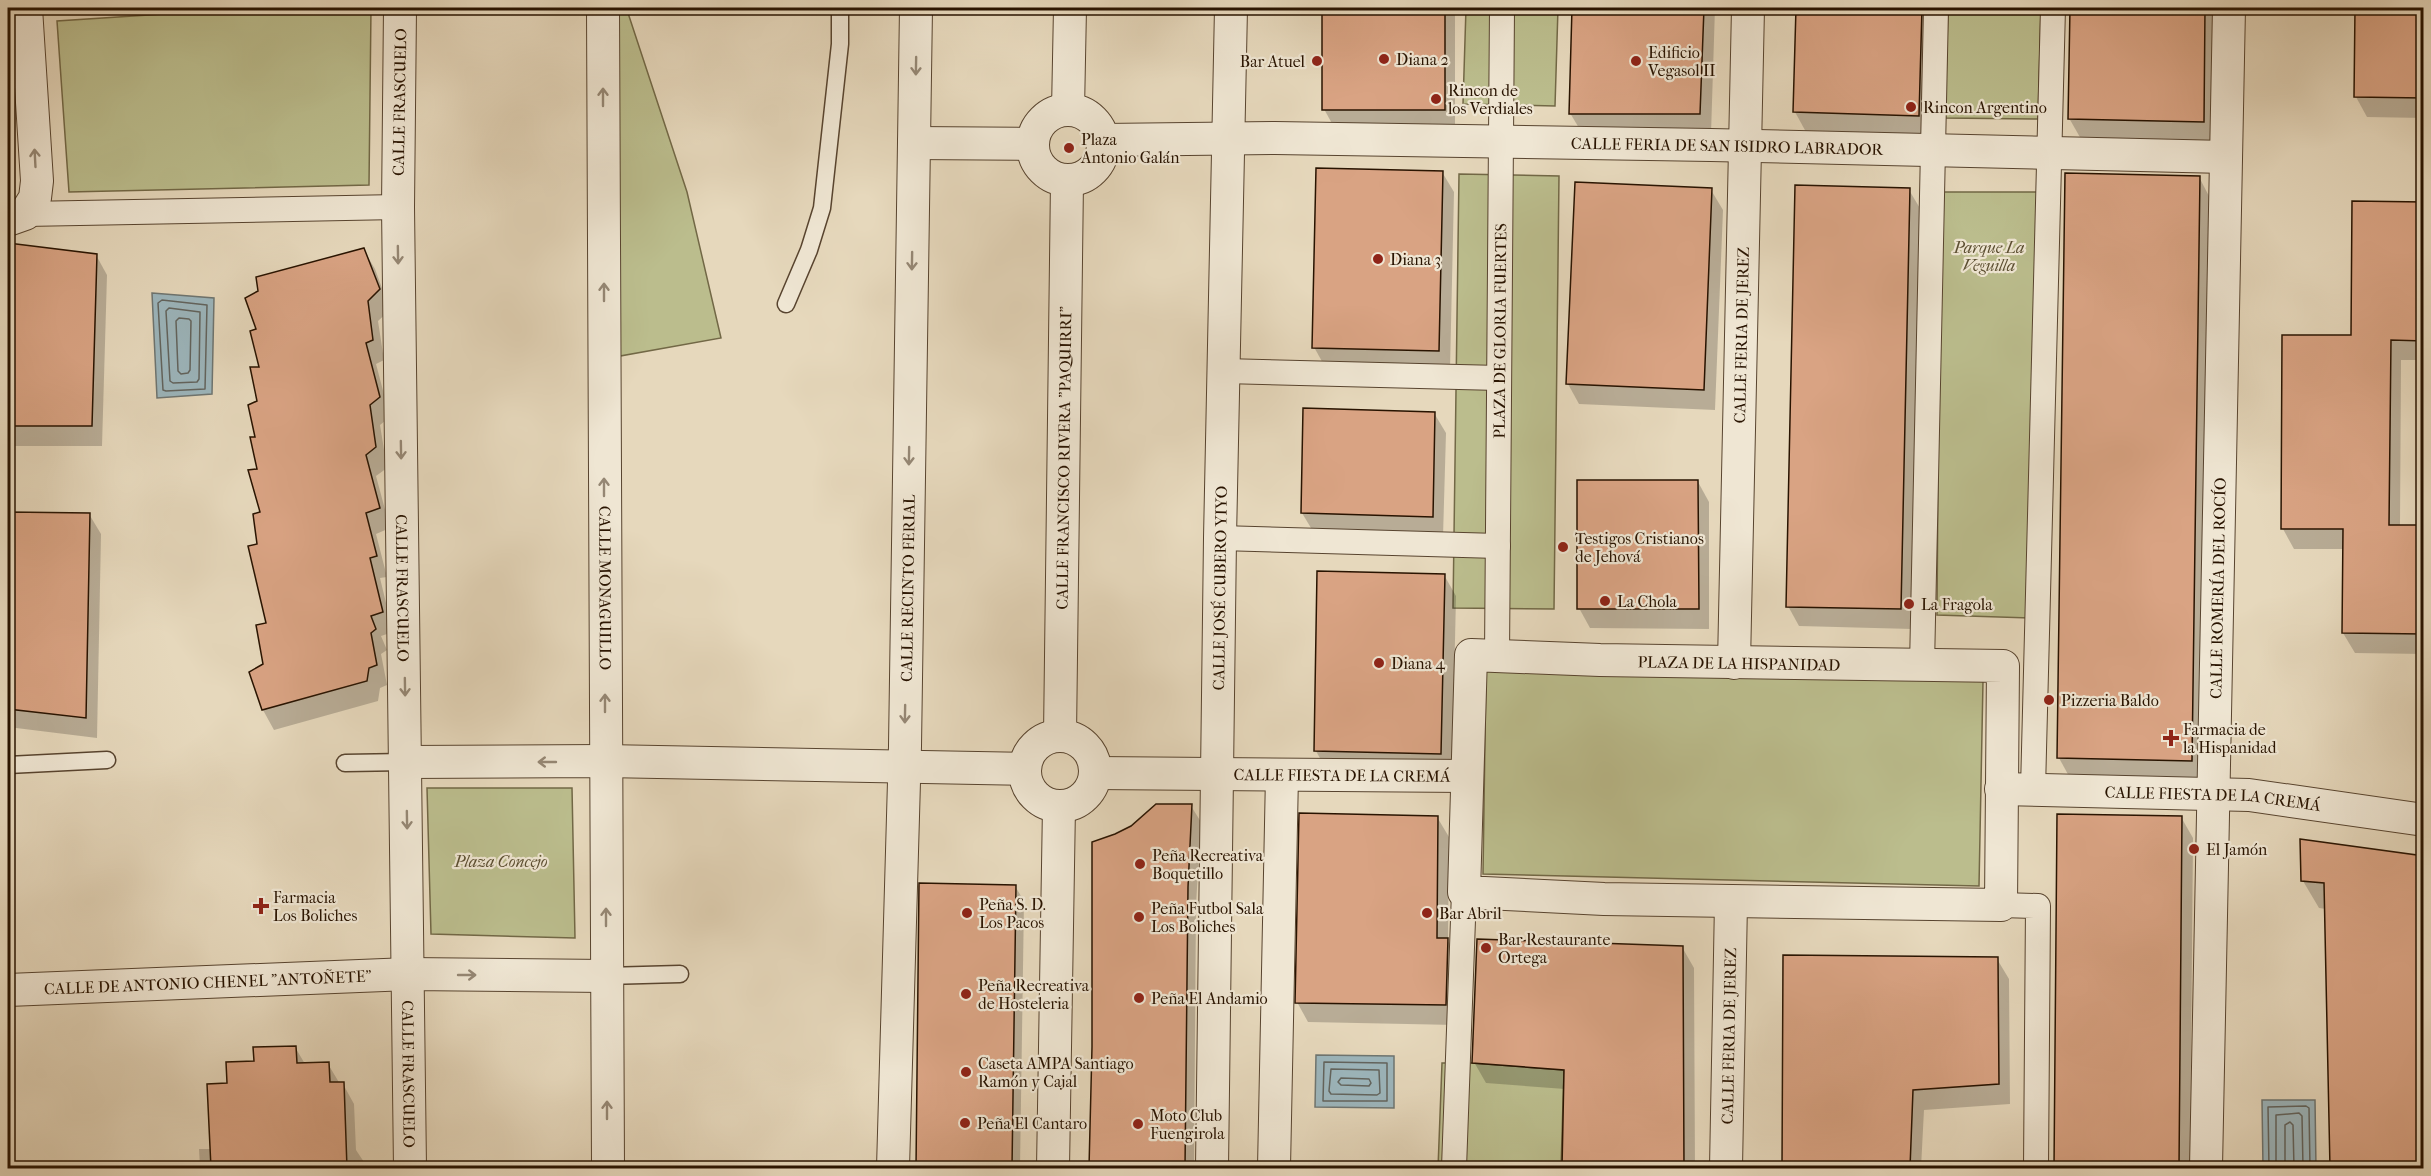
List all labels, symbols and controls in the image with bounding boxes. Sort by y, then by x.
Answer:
street label: CALLE FRASCUELO [389,28,410,176]
place label: Edificio Vegasol II [1647,43,1716,80]
place label: Diana 2 [1396,50,1449,69]
place label: Bar Atuel [1240,52,1306,71]
marker: Diana 2 [1377,52,1391,66]
marker: Bar Atuel [1310,54,1324,68]
marker: Edificio Vegasol II [1629,54,1643,68]
one-way arrow [910,55,921,75]
place label: Rincon de los Verdiales [1447,81,1533,118]
one-way arrow [597,87,609,107]
marker: Rincon de los Verdiales [1429,92,1443,106]
place label: Rincon Argentino [1923,98,2047,117]
marker: Rincon Argentino [1904,100,1918,114]
place label: Plaza Antonio Galán [1080,130,1180,167]
street label: CALLE FERIA DE SAN ISIDRO LABRADOR [1571,134,1885,159]
marker: Plaza Antonio Galán [1062,141,1076,155]
one-way arrow [30,149,41,169]
street label: PLAZA DE GLORIA FUERTES [1490,223,1510,439]
park label: Parque La Veguilla [1953,238,2024,275]
one-way arrow [392,244,404,264]
street label: CALLE FERIA DE JEREZ [1730,246,1753,424]
one-way arrow [907,250,918,270]
place label: Diana 3 [1390,250,1441,269]
marker: Diana 3 [1371,252,1385,266]
one-way arrow [598,282,610,302]
street label: CALLE FRANCISCO RIVERA "PAQUIRRI" [1053,306,1075,610]
one-way arrow [396,439,407,459]
one-way arrow [903,445,915,465]
one-way arrow [598,477,610,497]
street label: CALLE ROMERÍA DEL ROCÍO [2206,477,2230,699]
street label: CALLE JOSÉ CUBERO YIYO [1209,485,1231,691]
street label: CALLE RECINTO FERIAL [897,494,919,682]
street label: CALLE MONAGUILLO [595,506,615,670]
street label: CALLE FRASCUELO [392,514,413,662]
place label: Testigos Cristianos de Jehová [1575,529,1704,566]
marker: Testigos Cristianos de Jehová [1556,540,1570,554]
place label: La Chola [1617,592,1678,611]
marker: La Chola [1598,594,1612,608]
place label: La Fragola [1921,595,1993,614]
marker: La Fragola [1902,597,1916,611]
street label: PLAZA DE LA HISPANIDAD [1637,652,1841,675]
place label: Diana 4 [1391,654,1445,673]
marker: Diana 4 [1372,656,1386,670]
one-way arrow [399,676,411,696]
place label: Pizzeria Baldo [2061,691,2159,710]
one-way arrow [599,693,611,713]
marker: Pizzeria Baldo [2042,693,2056,707]
one-way arrow [899,703,911,723]
place label: Farmacia de la Hispanidad [2182,720,2277,757]
marker: Farmacia de la Hispanidad [2164,731,2178,745]
one-way arrow [537,756,557,768]
street label: CALLE FIESTA DE LA CREMÁ [1234,765,1451,786]
street label: CALLE FIESTA DE LA CREMÁ [2104,783,2323,815]
one-way arrow [401,810,413,830]
place label: El Jamón [2206,840,2268,859]
marker: El Jamón [2187,842,2201,856]
place label: Peña Recreativa Boquetillo [1152,846,1264,883]
park label: Plaza Concejo [454,852,548,871]
marker: Peña Recreativa Boquetillo [1133,857,1147,871]
place label: Farmacia Los Boliches [273,888,357,925]
place label: Peña S. D. Los Pacos [979,895,1046,932]
marker: Farmacia Los Boliches [254,899,268,913]
place label: Peña Futbol Sala Los Boliches [1151,899,1264,936]
place label: Bar Abril [1439,904,1502,923]
marker: Peña S. D. Los Pacos [960,906,974,920]
marker: Bar Abril [1420,906,1434,920]
one-way arrow [600,908,612,928]
marker: Peña Futbol Sala Los Boliches [1132,910,1146,924]
place label: Bar Restaurante Ortega [1498,930,1610,967]
marker: Bar Restaurante Ortega [1479,941,1493,955]
street label: CALLE FERIA DE JEREZ [1718,947,1740,1125]
street label: CALLE DE ANTONIO CHENEL "ANTOÑETE" [44,967,372,999]
one-way arrow [457,969,477,981]
place label: Peña Recreativa de Hosteleria [978,976,1090,1013]
marker: Peña Recreativa de Hosteleria [959,987,973,1001]
place label: Peña El Andamio [1151,989,1268,1008]
marker: Peña El Andamio [1132,991,1146,1005]
street label: CALLE FRASCUELO [398,1000,419,1148]
place label: Caseta AMPA Santiago Ramón y Cajal [978,1054,1134,1091]
marker: Caseta AMPA Santiago Ramón y Cajal [959,1065,973,1079]
one-way arrow [601,1101,613,1121]
place label: Moto Club Fuengirola [1150,1106,1225,1143]
place label: Peña El Cantaro [977,1114,1087,1133]
marker: Peña El Cantaro [958,1116,972,1130]
marker: Moto Club Fuengirola [1131,1117,1145,1131]

